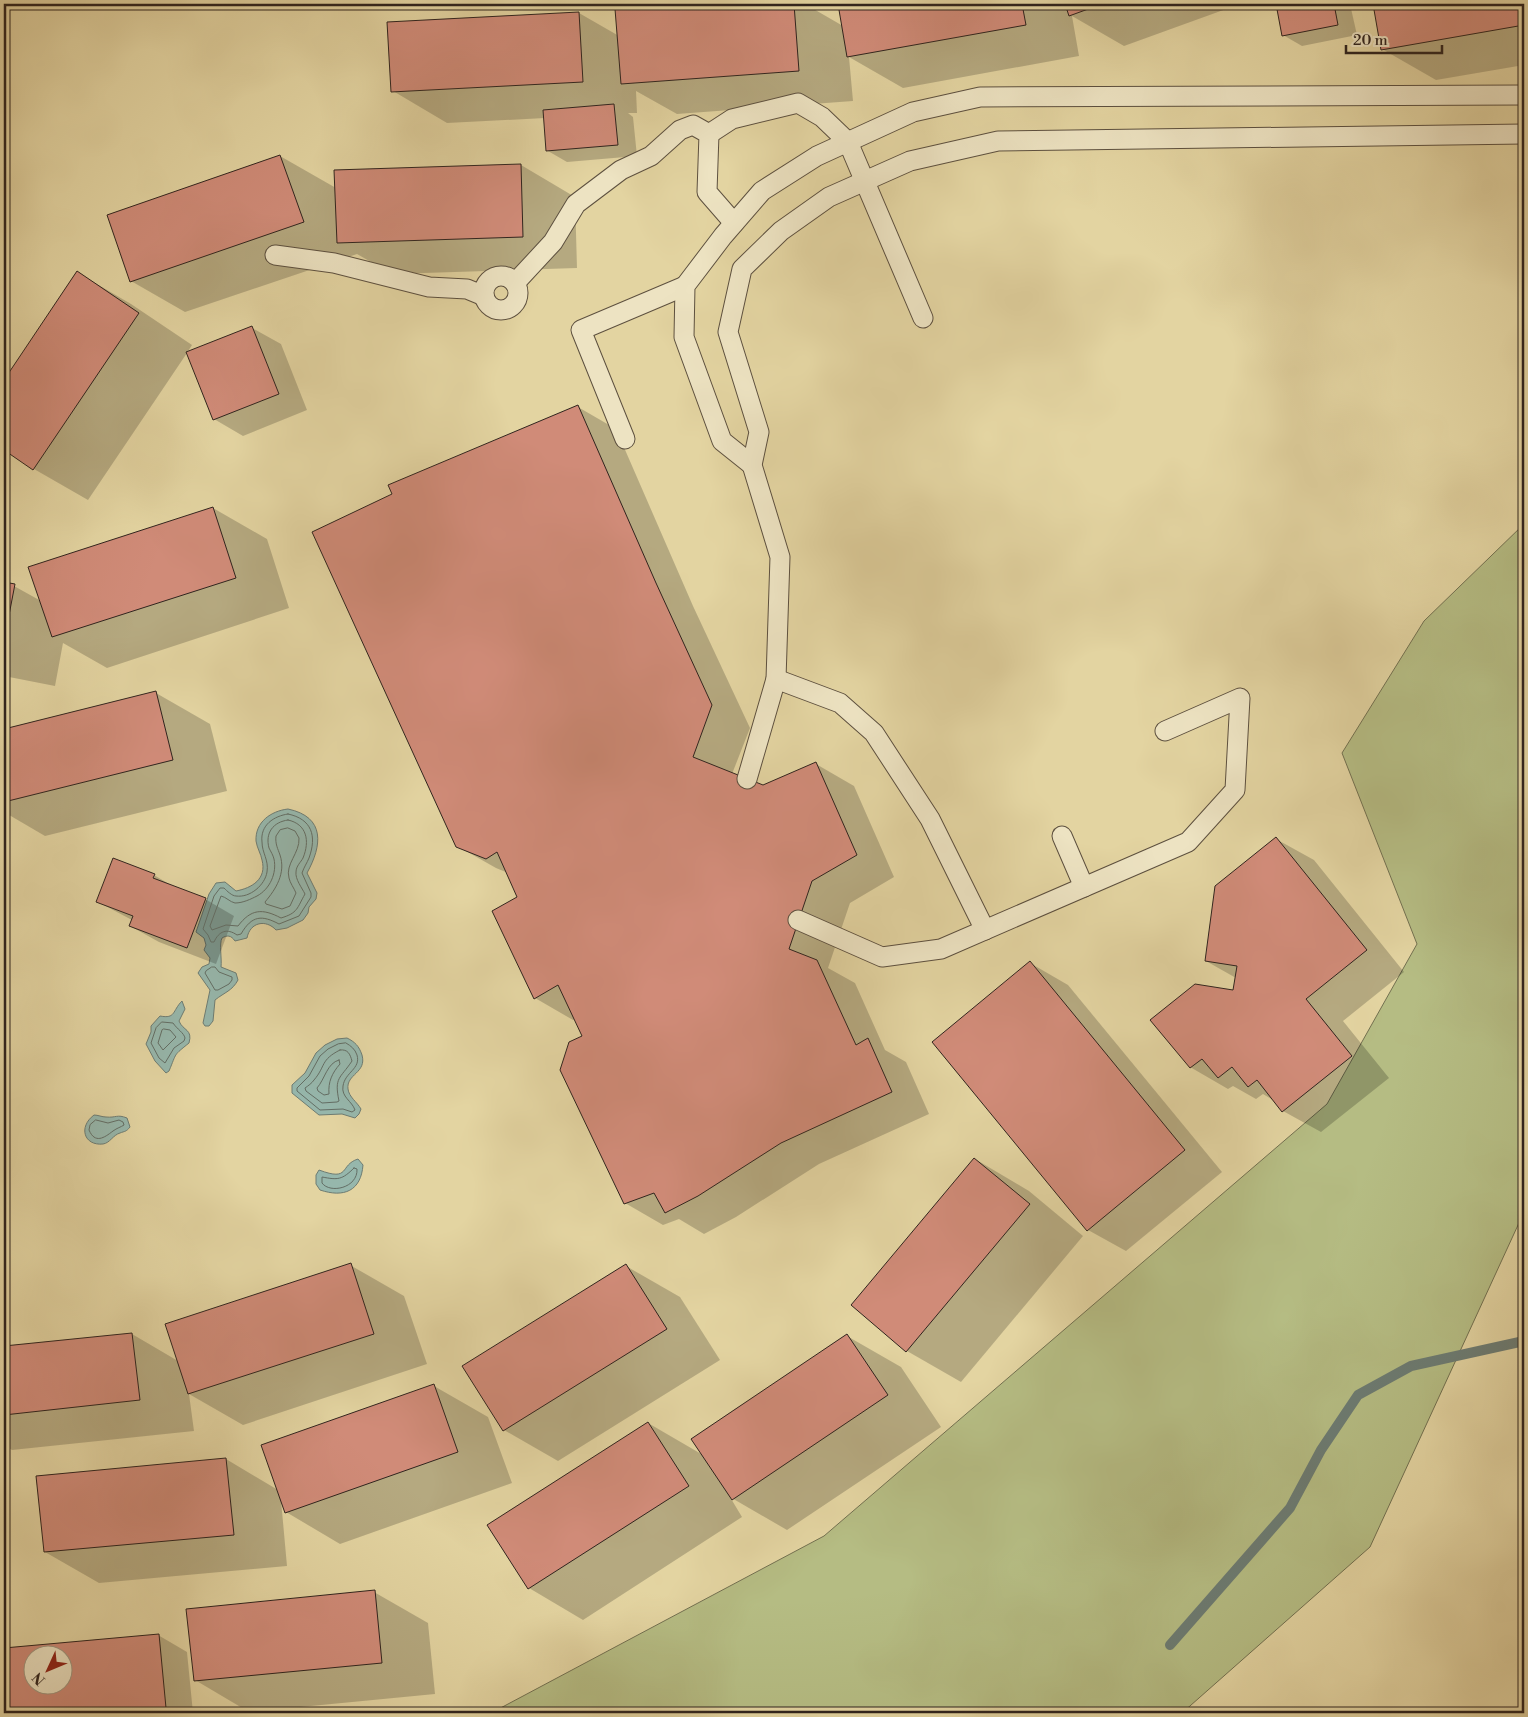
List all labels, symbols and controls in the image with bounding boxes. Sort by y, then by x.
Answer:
scale bar [1346,22,1442,54]
text: 20 m [1353,31,1388,50]
north arrow [22,1644,72,1694]
text: N [29,1668,50,1689]

